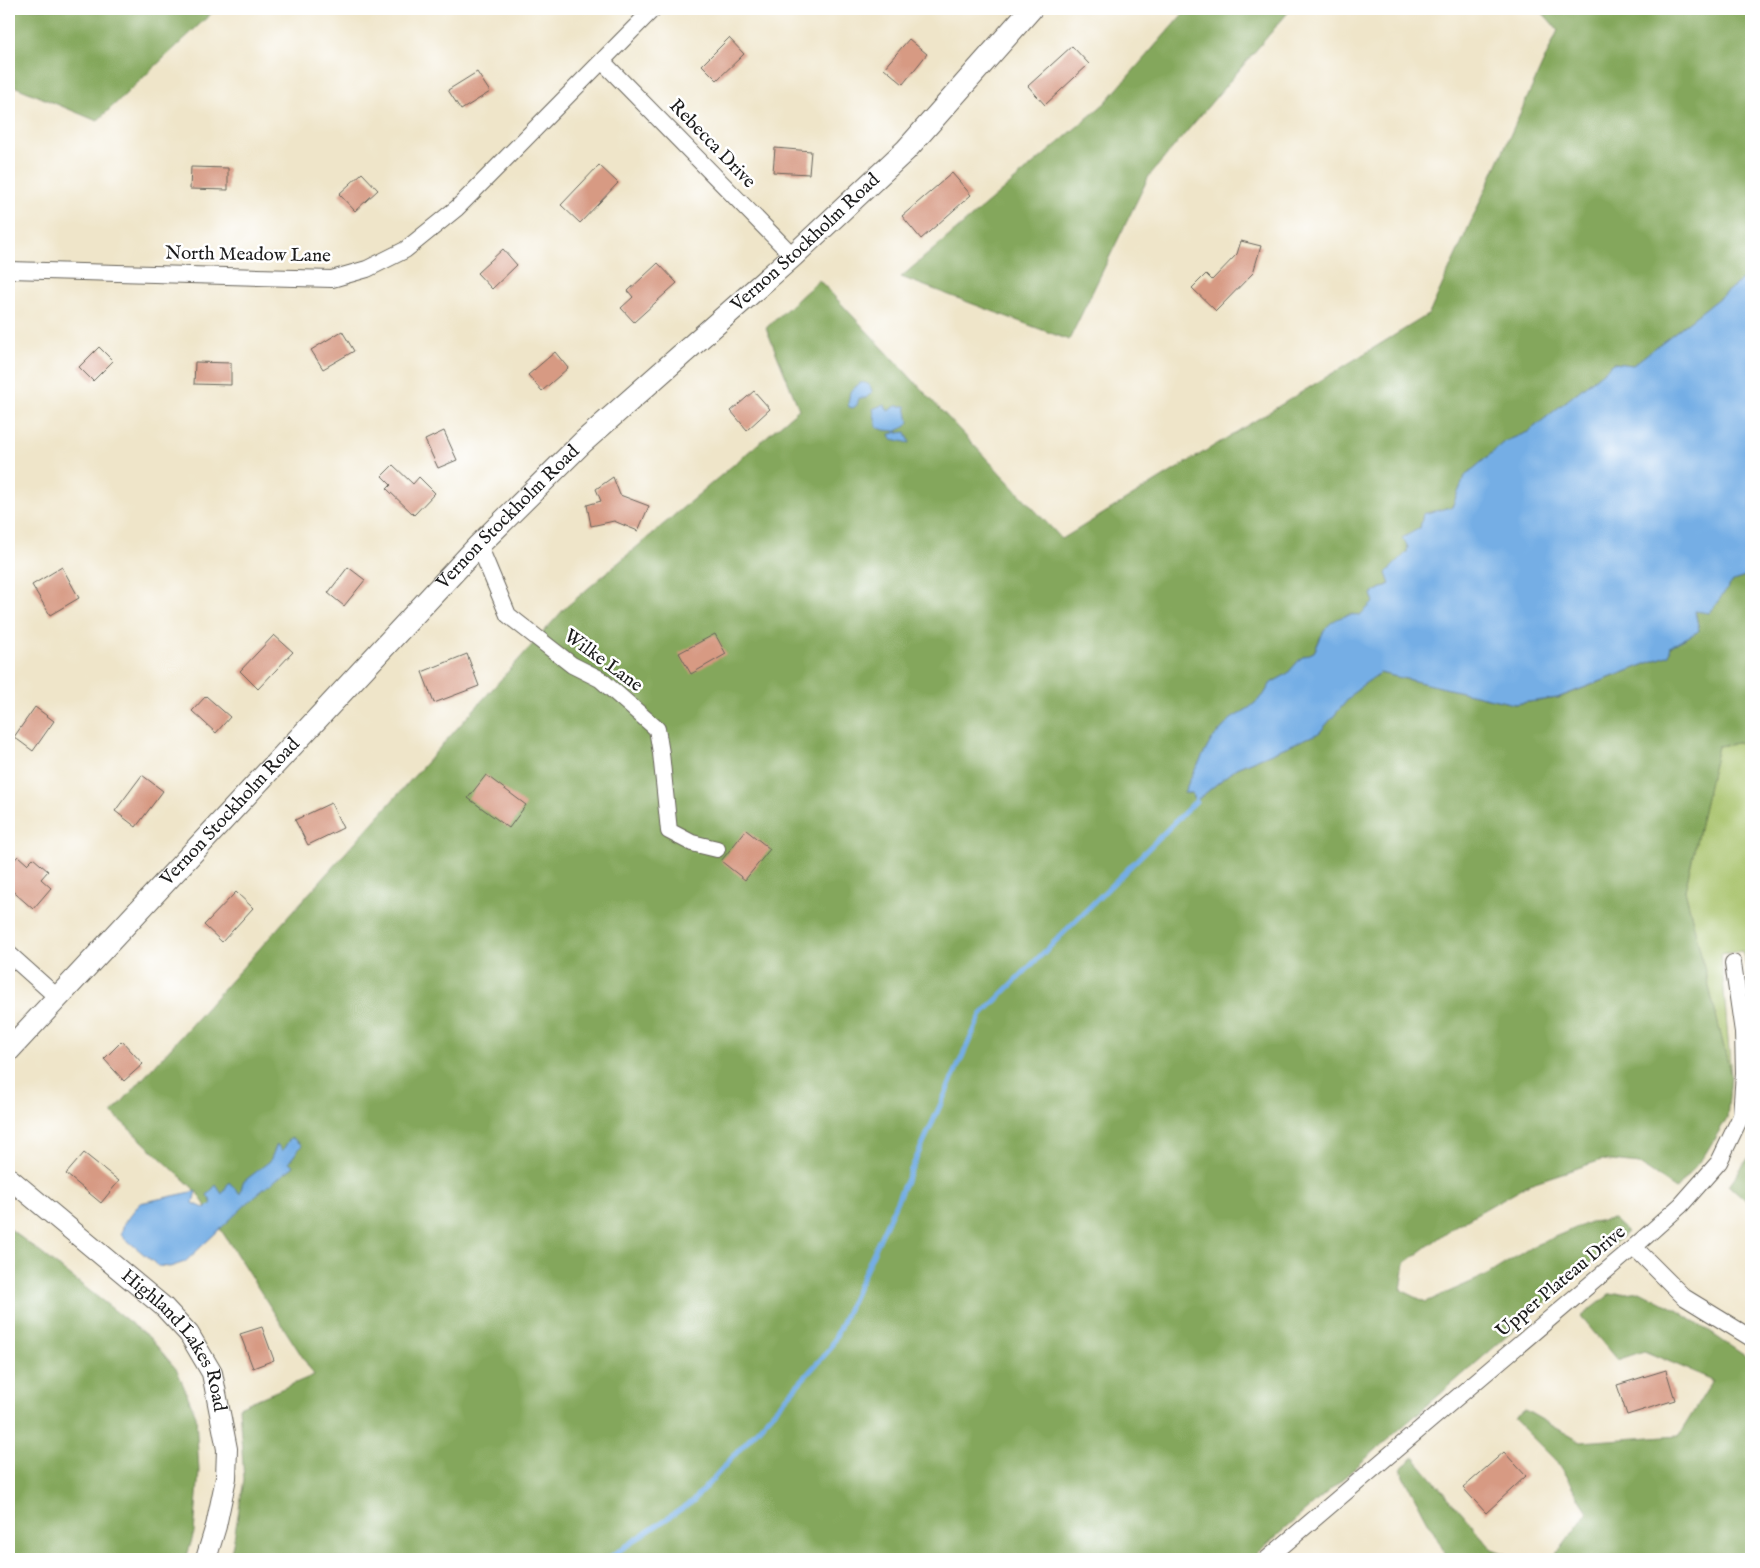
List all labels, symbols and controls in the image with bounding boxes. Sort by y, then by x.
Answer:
street label: Rebecca Drive [663,94,761,194]
street label: Vernon Stockholm Road [725,168,886,318]
street label: North Meadow Lane [165,242,331,268]
street label: Vernon Stockholm Road [431,439,585,595]
street label: Wilke Lane [559,624,647,698]
street label: Vernon Stockholm Road [155,732,306,892]
street label: Upper Plateau Drive [1491,1221,1631,1343]
street label: Highland Lakes Road [116,1264,232,1415]

